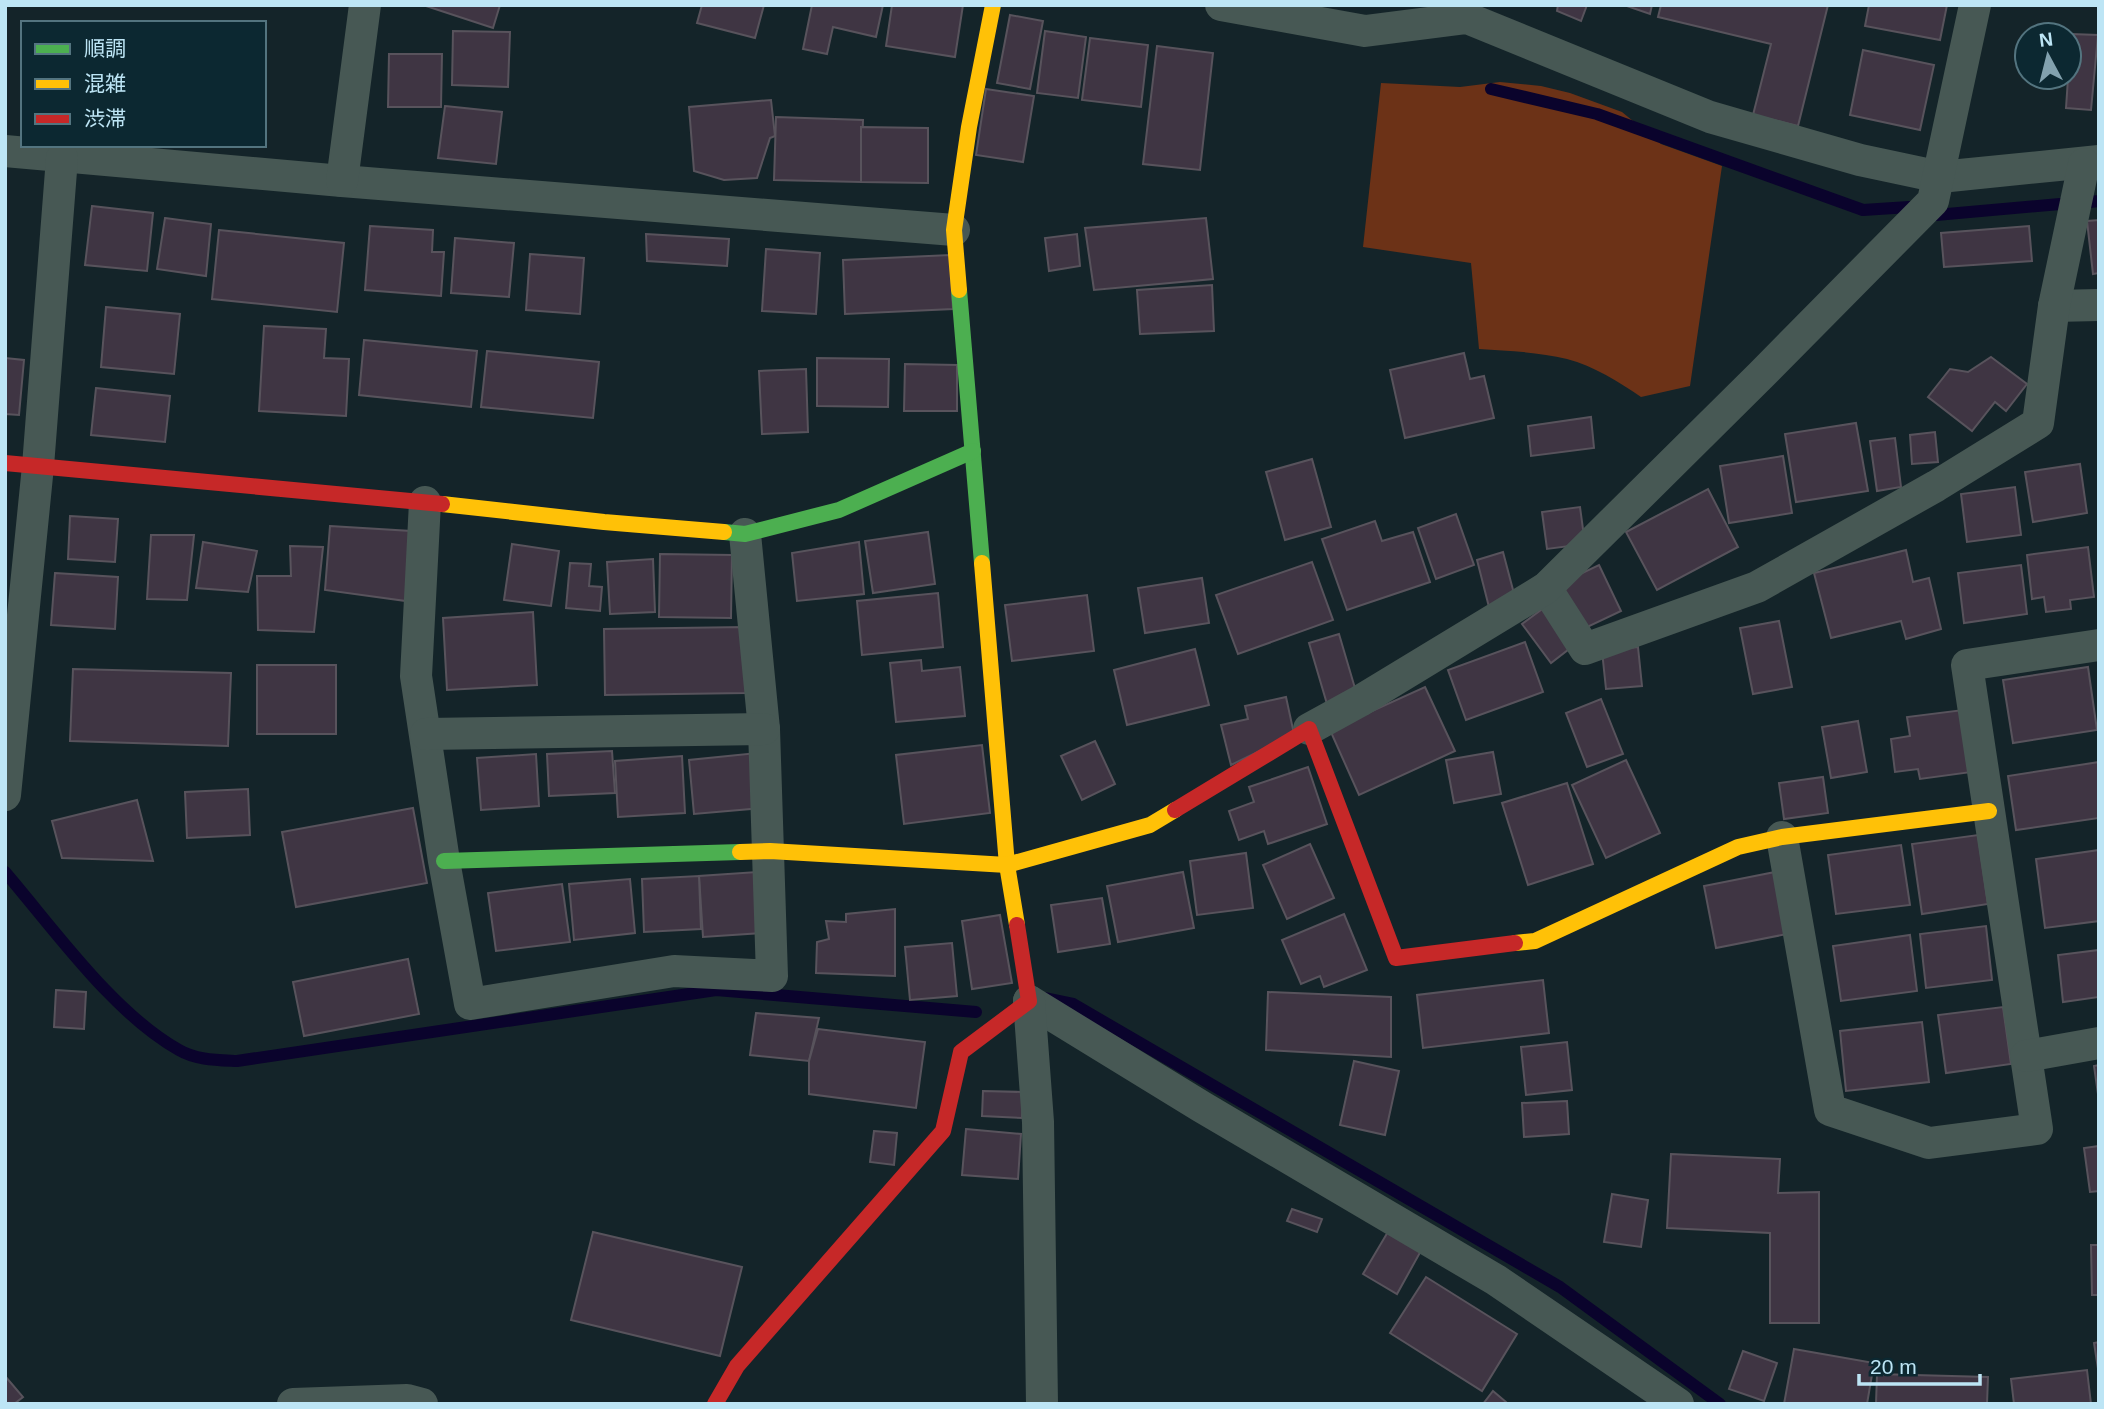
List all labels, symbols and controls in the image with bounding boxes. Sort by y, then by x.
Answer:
legend [21,21,266,147]
north arrow [2013,21,2083,91]
text: N [2038,28,2054,51]
text: 順調 [84,37,126,60]
text: 混雑 [84,72,126,95]
text: 渋滞 [84,107,126,130]
scale bar [1859,1342,1980,1386]
text: 20 m [1870,1355,1917,1378]

